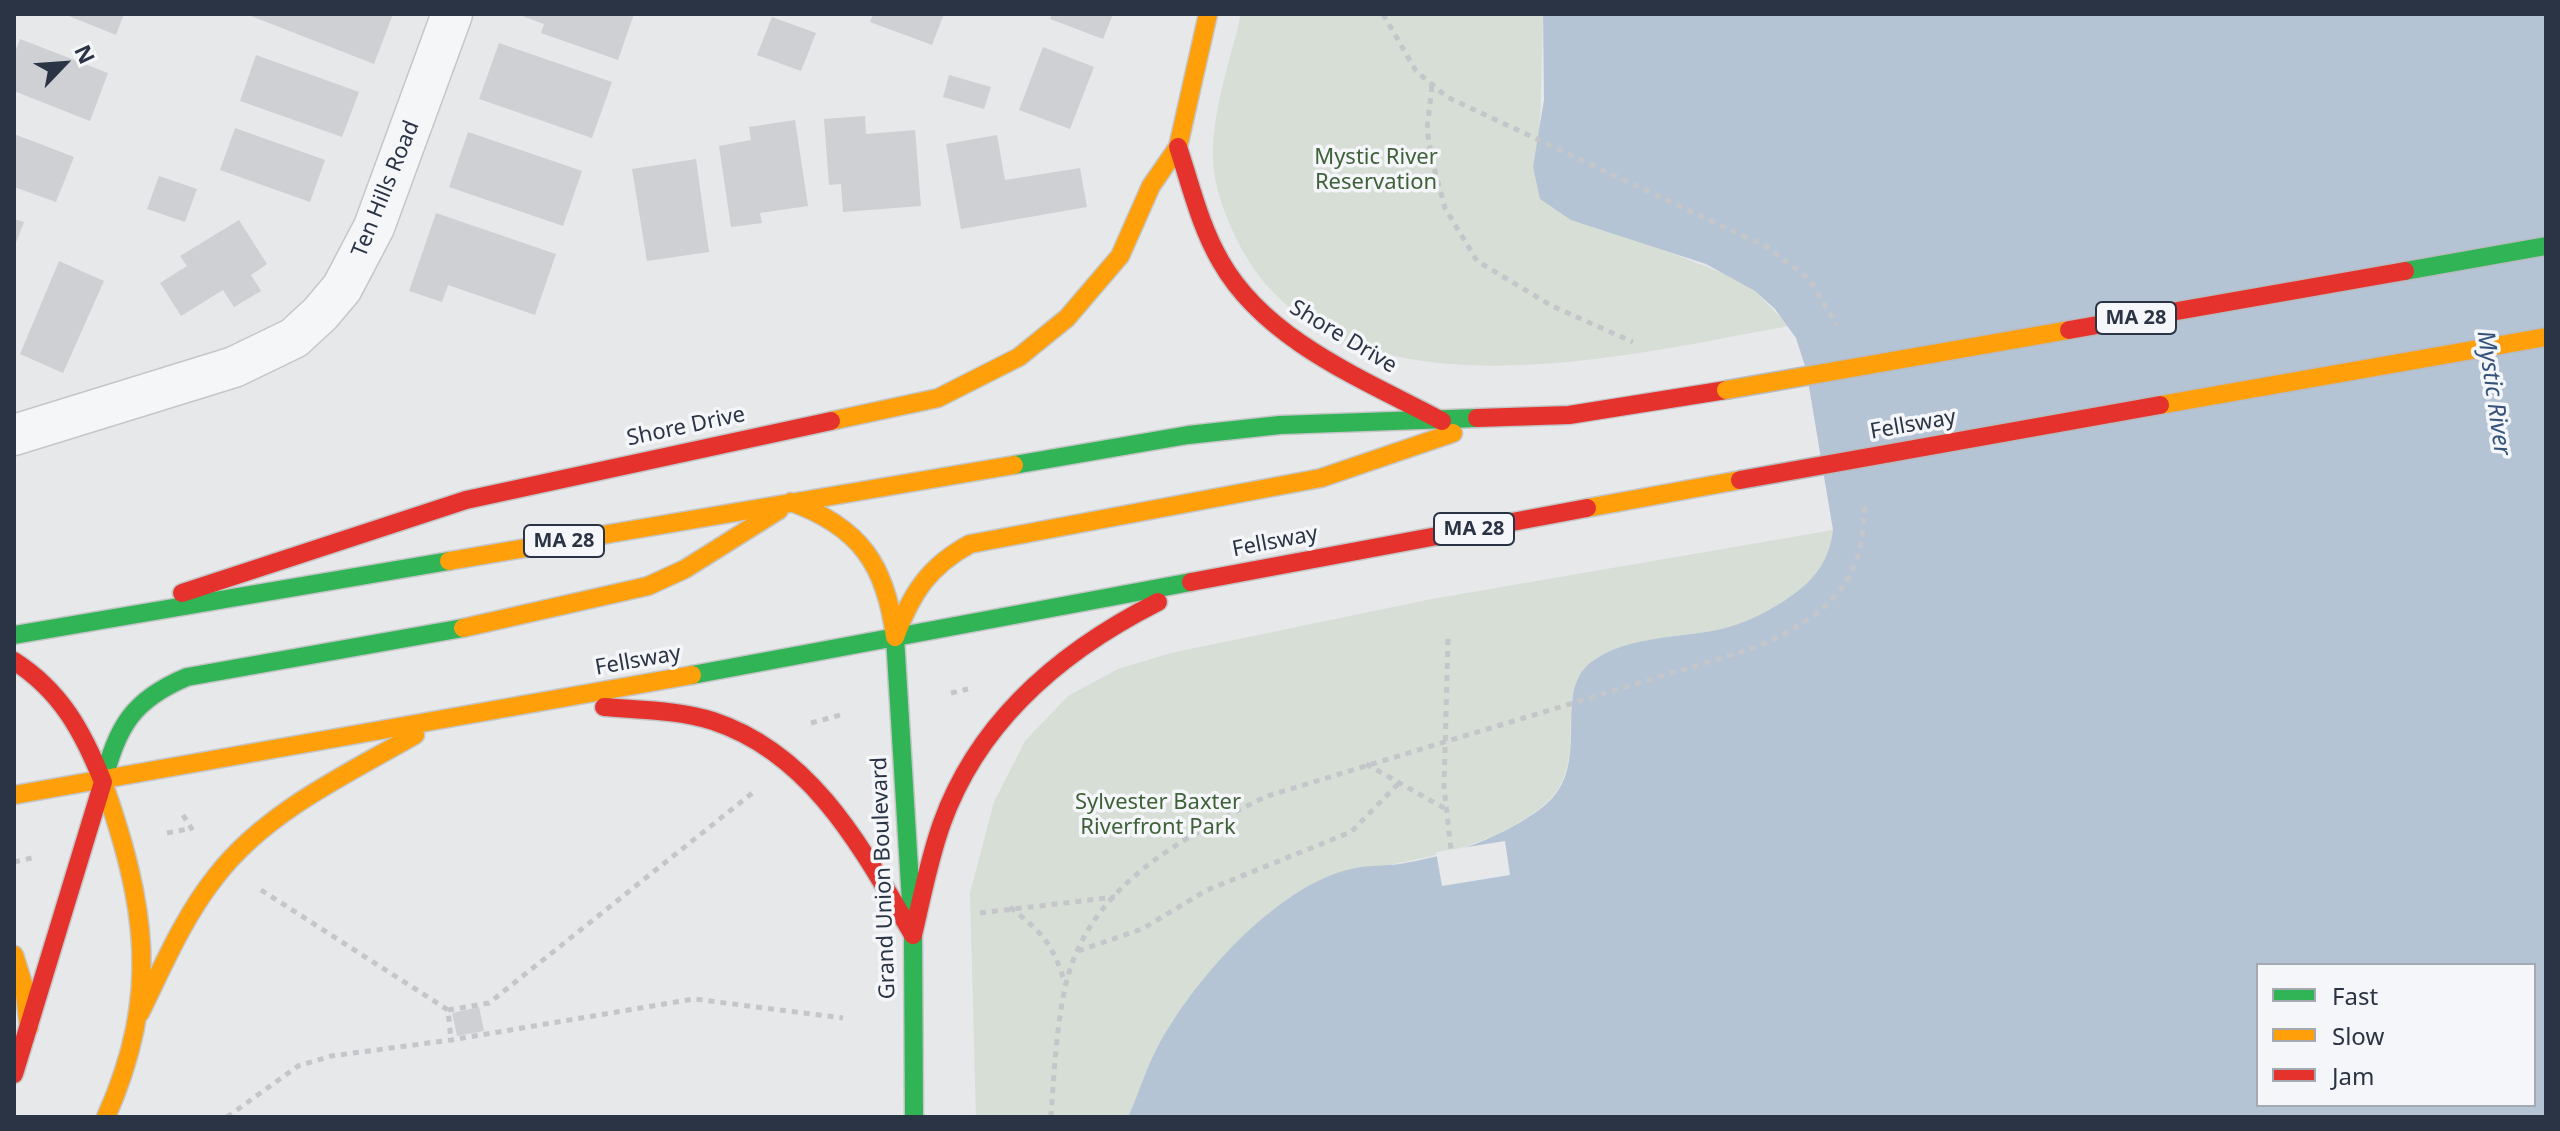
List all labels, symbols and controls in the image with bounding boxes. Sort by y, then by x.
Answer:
north arrow [24,24,104,104]
text: N [68,39,103,68]
street label: Ten Hills Road [347,117,425,261]
park label: Mystic River Reservation [1314,145,1438,196]
street label: Shore Drive [1285,295,1401,379]
road number: MA 28 [2096,302,2176,334]
water label: Mystic River [2470,329,2516,457]
street label: Shore Drive [624,402,748,452]
street label: Fellsway [1868,404,1958,446]
road number: MA 28 [1434,513,1514,545]
street label: Fellsway [1230,521,1320,563]
road number: MA 28 [524,525,604,557]
street label: Fellsway [593,640,683,682]
street label: Grand Union Boulevard [867,756,901,1000]
park label: Sylvester Baxter Riverfront Park [1075,790,1241,842]
legend [2256,963,2536,1107]
text: Fast [2332,979,2378,1012]
text: Slow [2332,1019,2384,1052]
text: Jam [2332,1059,2374,1092]

